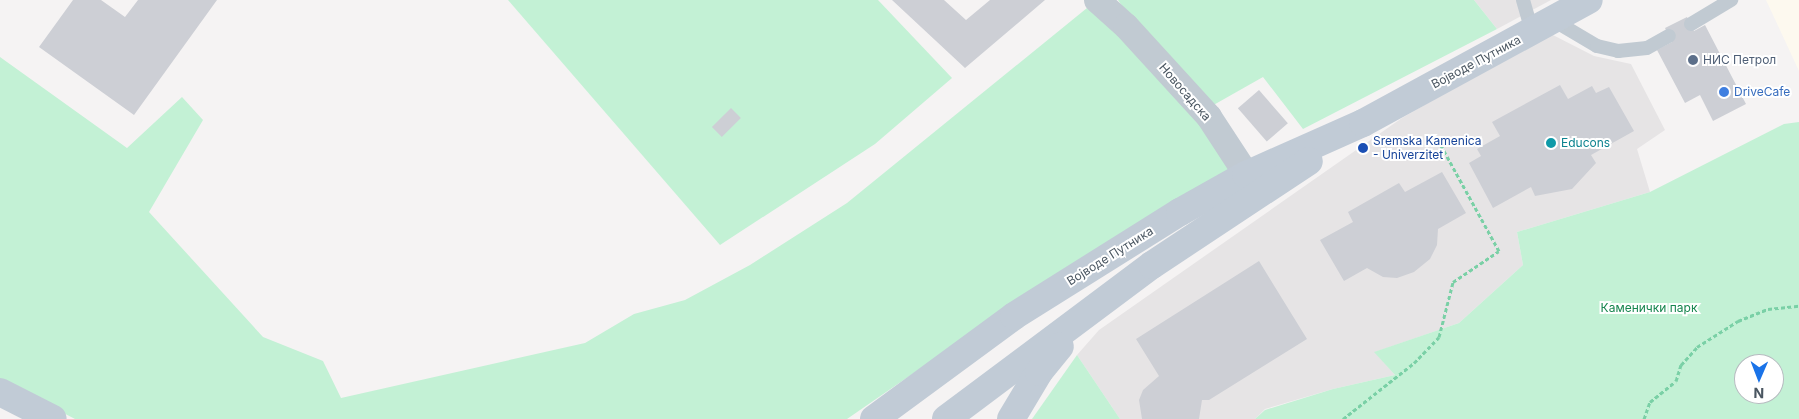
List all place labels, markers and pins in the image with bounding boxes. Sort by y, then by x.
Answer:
place label: НИС Петрол [1703,53,1776,67]
marker: НИС Петрол [1687,54,1699,66]
place label: DriveCafe [1734,85,1790,99]
marker: DriveCafe [1718,86,1730,98]
place label: Sremska Kamenica - Univerzitet [1373,134,1482,162]
place label: Educons [1561,136,1610,150]
marker: Educons [1545,137,1557,149]
marker: Sremska Kamenica - Univerzitet [1357,142,1369,154]

